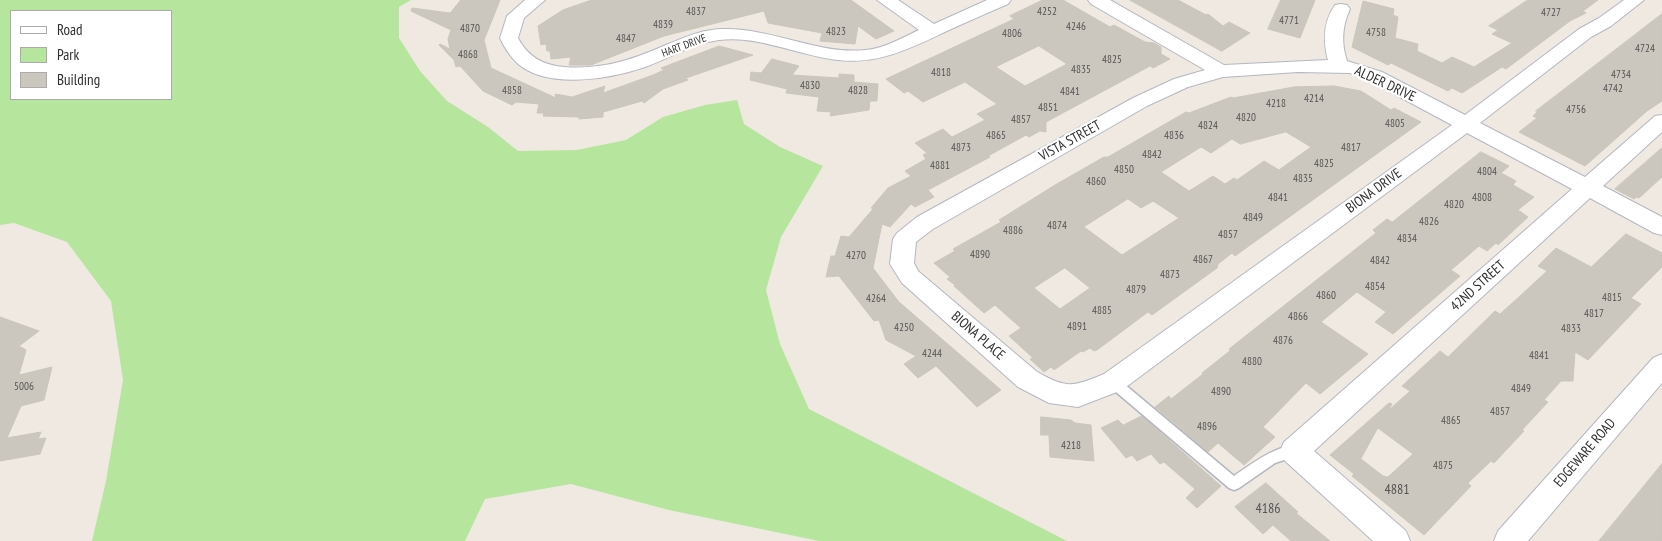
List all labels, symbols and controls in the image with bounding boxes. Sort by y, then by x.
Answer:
house number: 4837 [686,5,706,19]
house number: 4252 [1037,5,1057,19]
house number: 4727 [1541,6,1561,20]
legend [10,10,172,100]
house number: 4771 [1279,14,1299,28]
house number: 4839 [653,18,673,32]
text: Road [57,20,83,39]
house number: 4246 [1066,20,1086,34]
house number: 4870 [460,22,480,36]
house number: 4823 [826,25,846,39]
house number: 4758 [1366,26,1386,40]
house number: 4806 [1002,27,1022,41]
house number: 4847 [616,32,636,46]
street label: HART DRIVE [660,32,708,60]
house number: 4724 [1635,42,1655,56]
text: Park [57,45,79,64]
house number: 4868 [458,48,478,62]
house number: 4825 [1102,53,1122,67]
house number: 4835 [1071,63,1091,77]
street label: ALDER DRIVE [1352,63,1418,105]
house number: 4818 [931,66,951,80]
house number: 4734 [1611,68,1631,82]
text: Building [57,70,100,89]
house number: 4830 [800,79,820,93]
house number: 4742 [1603,82,1623,96]
house number: 4858 [502,84,522,98]
house number: 4828 [848,84,868,98]
house number: 4841 [1060,85,1080,99]
house number: 4214 [1304,92,1324,106]
house number: 4218 [1266,97,1286,111]
house number: 4851 [1038,101,1058,115]
house number: 4756 [1566,103,1586,117]
house number: 4820 [1236,111,1256,125]
house number: 4857 [1011,113,1031,127]
street label: VISTA STREET [1036,117,1104,165]
house number: 4805 [1385,117,1405,131]
house number: 4824 [1198,119,1218,133]
house number: 4865 [986,129,1006,143]
house number: 4836 [1164,129,1184,143]
house number: 4873 [951,141,971,155]
house number: 4817 [1341,141,1361,155]
house number: 4842 [1142,148,1162,162]
house number: 4825 [1314,157,1334,171]
house number: 4881 [930,159,950,173]
house number: 4850 [1114,163,1134,177]
street label: BIONA DRIVE [1343,165,1405,217]
house number: 4804 [1477,165,1497,179]
house number: 4835 [1293,172,1313,186]
house number: 4860 [1086,175,1106,189]
house number: 4841 [1268,191,1288,205]
house number: 4808 [1472,191,1492,205]
house number: 4820 [1444,198,1464,212]
house number: 4849 [1243,211,1263,225]
house number: 4826 [1419,215,1439,229]
house number: 4874 [1047,219,1067,233]
house number: 4886 [1003,224,1023,238]
house number: 4857 [1218,228,1238,242]
house number: 4834 [1397,232,1417,246]
house number: 4890 [970,248,990,262]
house number: 4270 [846,249,866,263]
house number: 4867 [1193,253,1213,267]
house number: 4842 [1370,254,1390,268]
street label: 42ND STREET [1447,257,1509,315]
house number: 4873 [1160,268,1180,282]
house number: 4854 [1365,280,1385,294]
house number: 4879 [1126,283,1146,297]
house number: 4860 [1316,289,1336,303]
house number: 4815 [1602,291,1622,305]
house number: 4264 [866,292,886,306]
house number: 4885 [1092,304,1112,318]
house number: 4817 [1584,307,1604,321]
street label: BIONA PLACE [948,308,1008,364]
house number: 4866 [1288,310,1308,324]
house number: 4891 [1067,320,1087,334]
house number: 4250 [894,321,914,335]
house number: 4833 [1561,322,1581,336]
house number: 4876 [1273,334,1293,348]
house number: 4244 [922,347,942,361]
house number: 4841 [1529,349,1549,363]
house number: 4880 [1242,355,1262,369]
house number: 5006 [14,380,34,394]
house number: 4849 [1511,382,1531,396]
house number: 4890 [1211,385,1231,399]
house number: 4857 [1490,405,1510,419]
house number: 4865 [1441,414,1461,428]
street label: EDGEWARE ROAD [1551,415,1619,491]
house number: 4896 [1197,420,1217,434]
house number: 4218 [1061,439,1081,453]
house number: 4875 [1433,459,1453,473]
house number: 4881 [1384,482,1410,498]
house number: 4186 [1255,501,1281,517]

